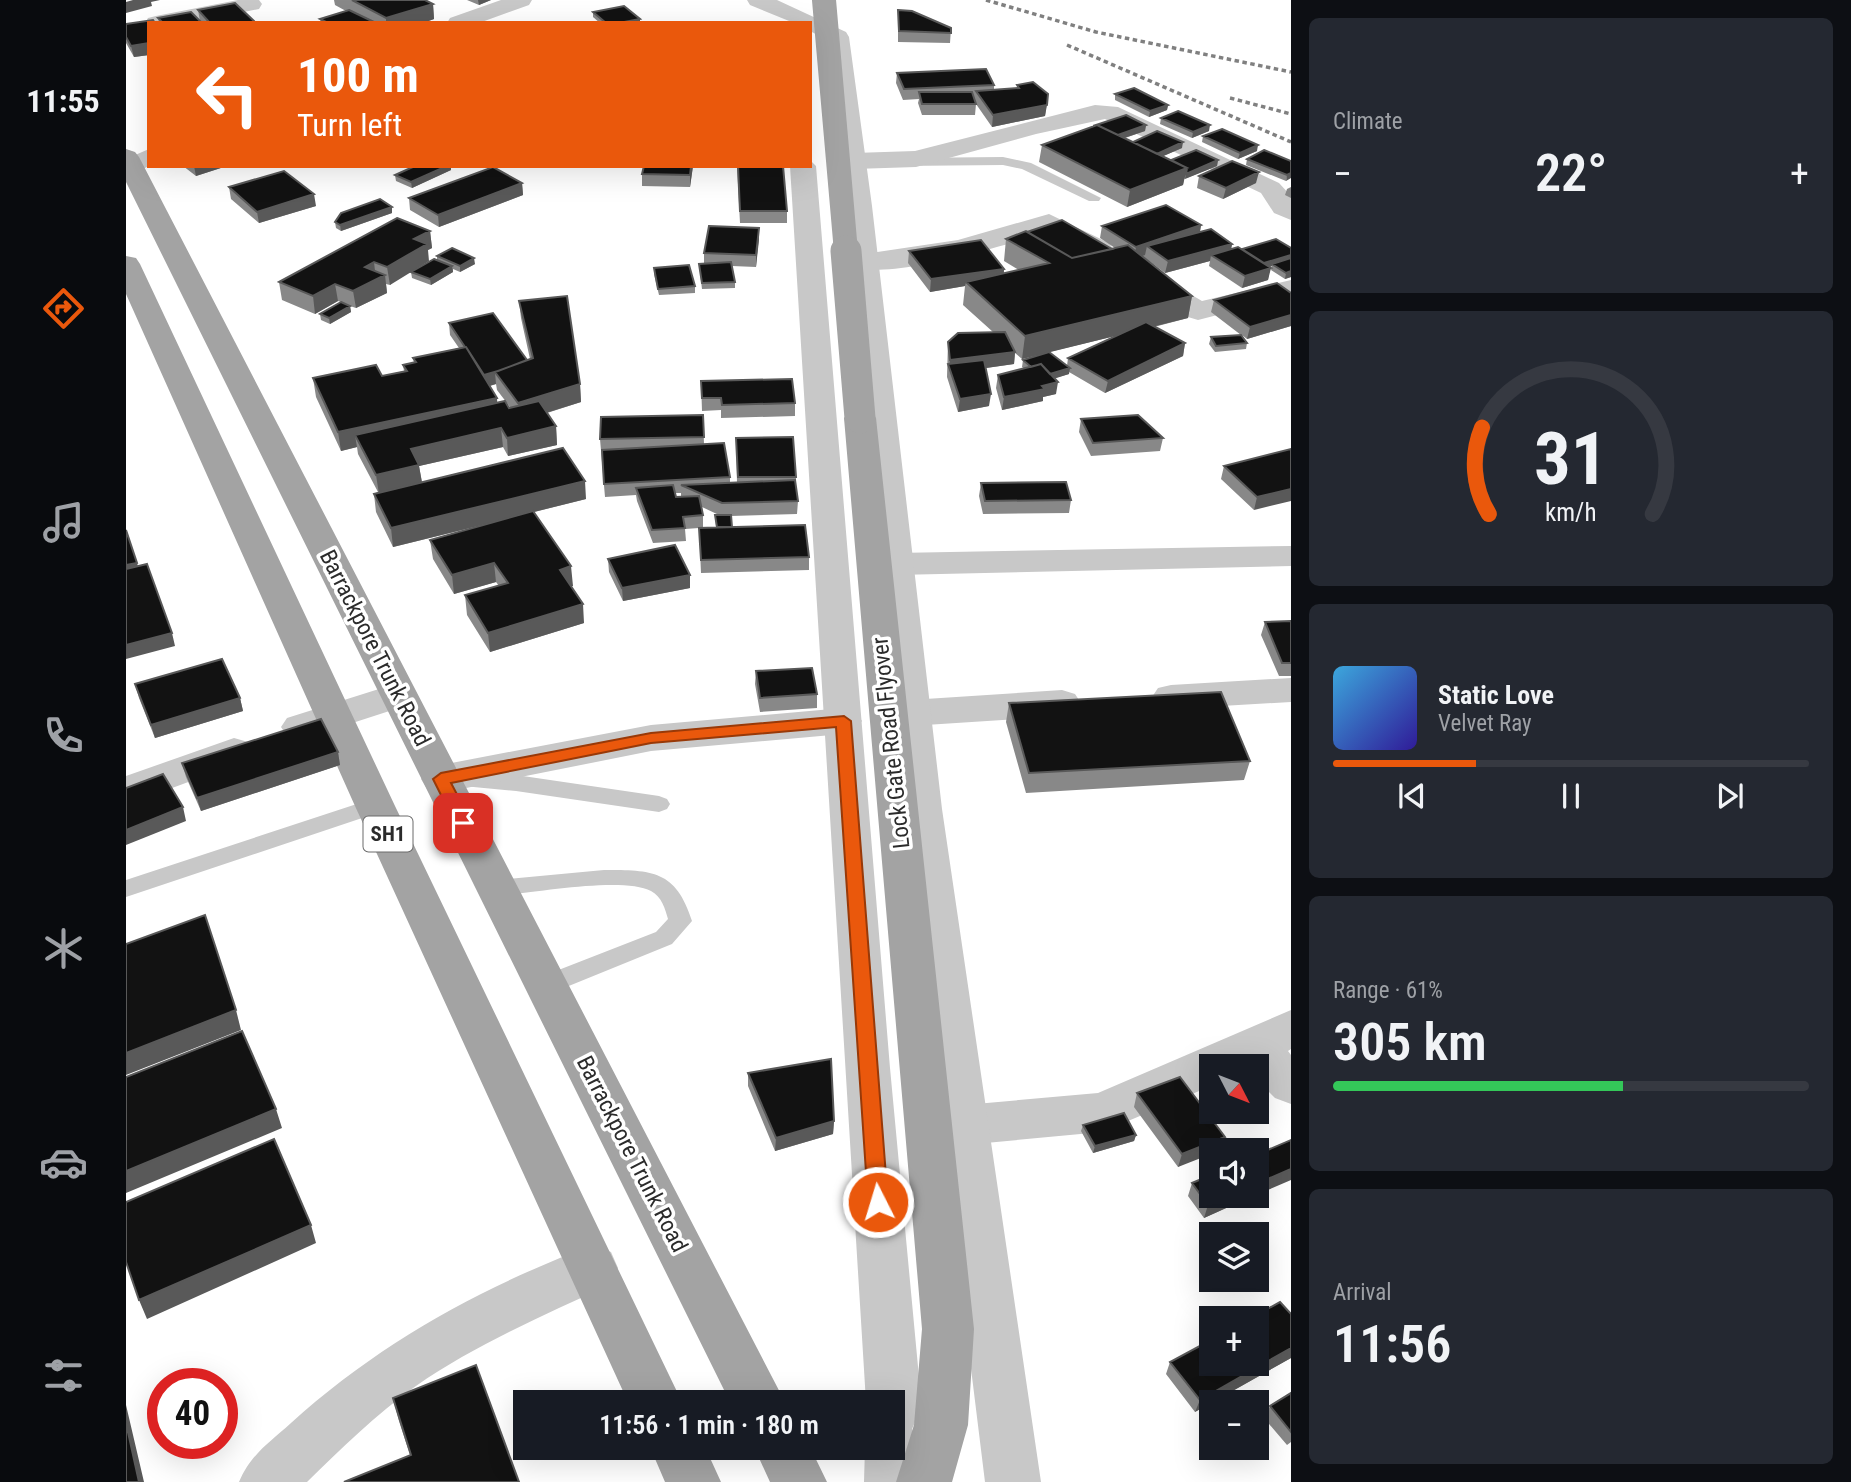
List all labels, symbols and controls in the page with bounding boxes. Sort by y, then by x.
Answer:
text: 100 m [297,47,419,104]
icon: left [182,49,273,140]
text: 11:55 [26,82,100,120]
text: Turn left [297,106,402,144]
text: Climate [1333,108,1403,135]
text: 22° [1535,143,1607,204]
text: − [1333,152,1352,196]
text: + [1790,152,1809,196]
icon: directions [39,284,88,333]
text: 31 [1534,417,1608,503]
icon: music [39,498,88,547]
text: km/h [1545,498,1597,527]
street label: Barrackpore Trunk Road [314,545,436,751]
street label: Lock Gate Road Flyover [866,636,916,850]
text: Static Love [1438,680,1554,710]
text: Velvet Ray [1438,710,1532,737]
icon: phone [39,711,88,760]
icon: previous [1393,777,1431,815]
icon: pause [1552,777,1590,815]
icon: next [1711,777,1749,815]
pin [433,793,493,853]
icon: arrive [444,804,482,842]
road number: SH1 [364,816,412,852]
icon: climate [39,924,88,973]
text: Range · 61% [1333,977,1443,1004]
text: 305 km [1333,1012,1487,1073]
street label: Barrackpore Trunk Road [571,1051,693,1257]
north arrow [1199,1054,1269,1124]
map controls [1199,1054,1269,1460]
icon: car [39,1138,88,1187]
button: sound [1199,1138,1269,1208]
position arrow [841,1165,915,1239]
button: layers [1199,1222,1269,1292]
text: Arrival [1333,1279,1392,1306]
button: + [1199,1306,1269,1376]
text: 11:56 [1333,1314,1451,1375]
icon: filters [39,1351,88,1400]
speed limit sign: 40 [147,1368,238,1459]
button: − [1199,1390,1269,1460]
text: 11:56 · 1 min · 180 m [599,1410,819,1440]

